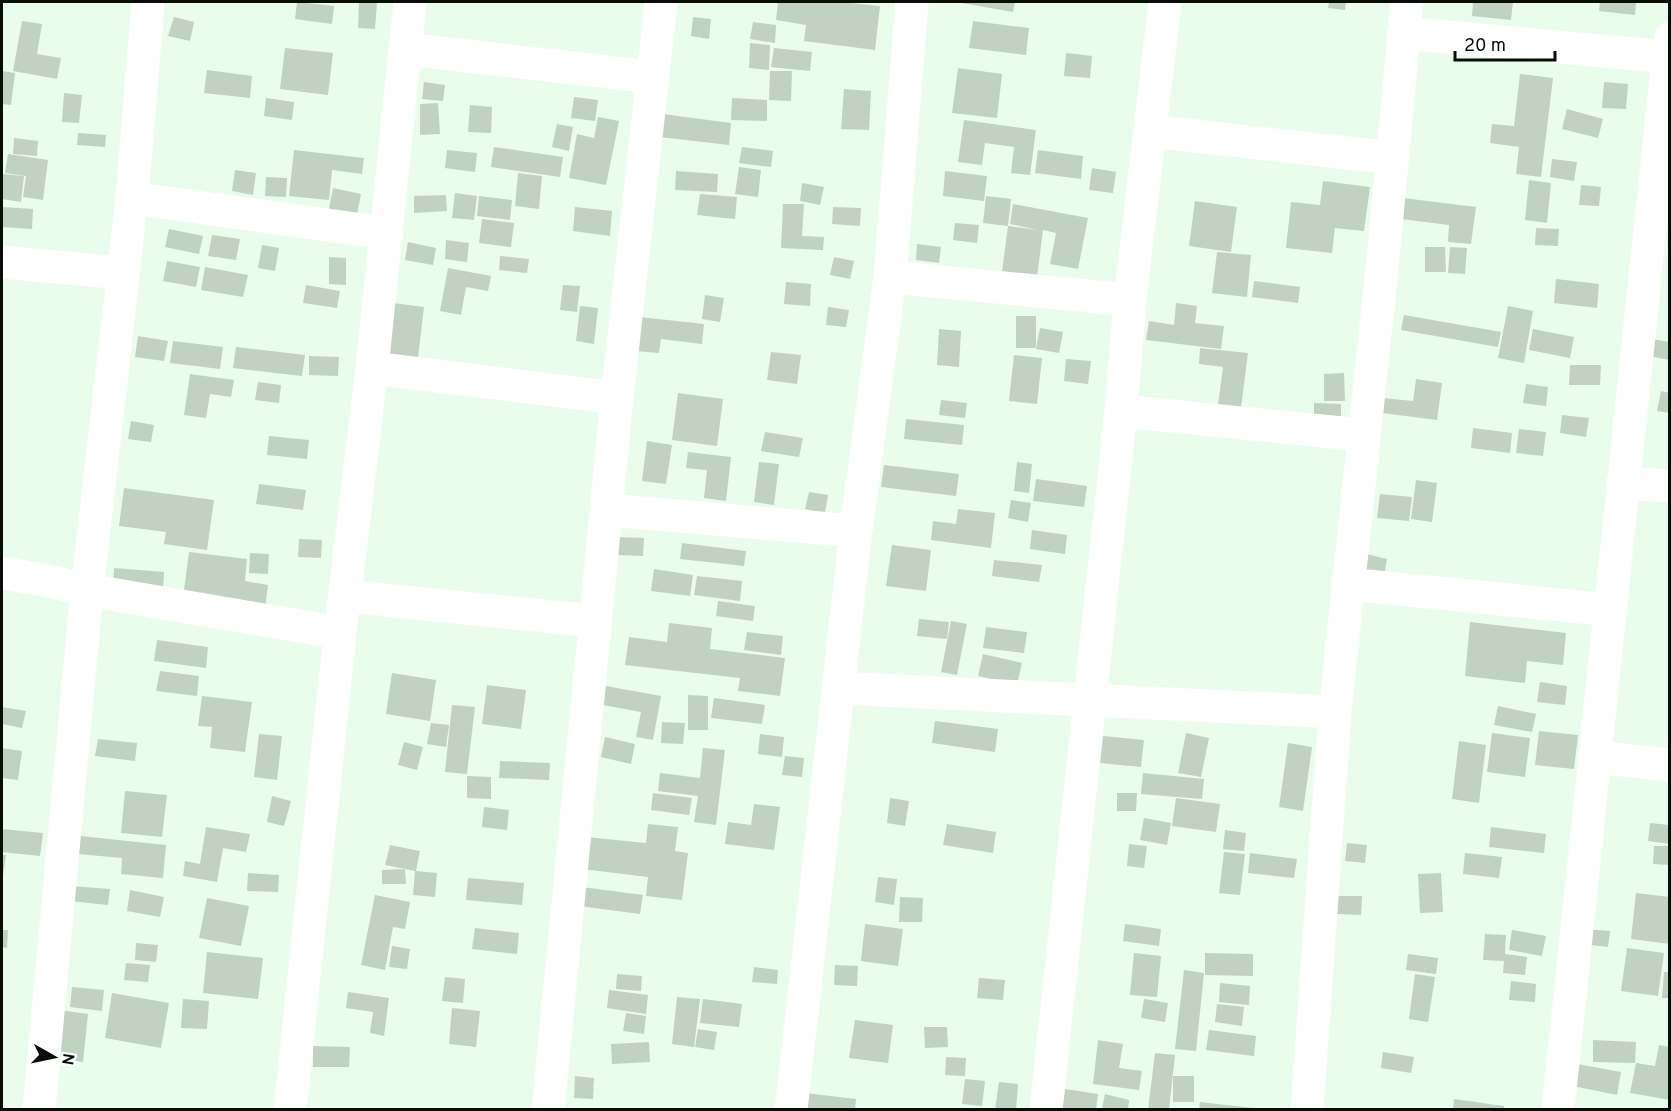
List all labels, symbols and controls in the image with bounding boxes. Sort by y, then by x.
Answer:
scale bar [1455,24,1556,62]
text: 20 m [1464,35,1506,58]
north arrow [24,1027,84,1087]
text: N [56,1052,78,1066]

